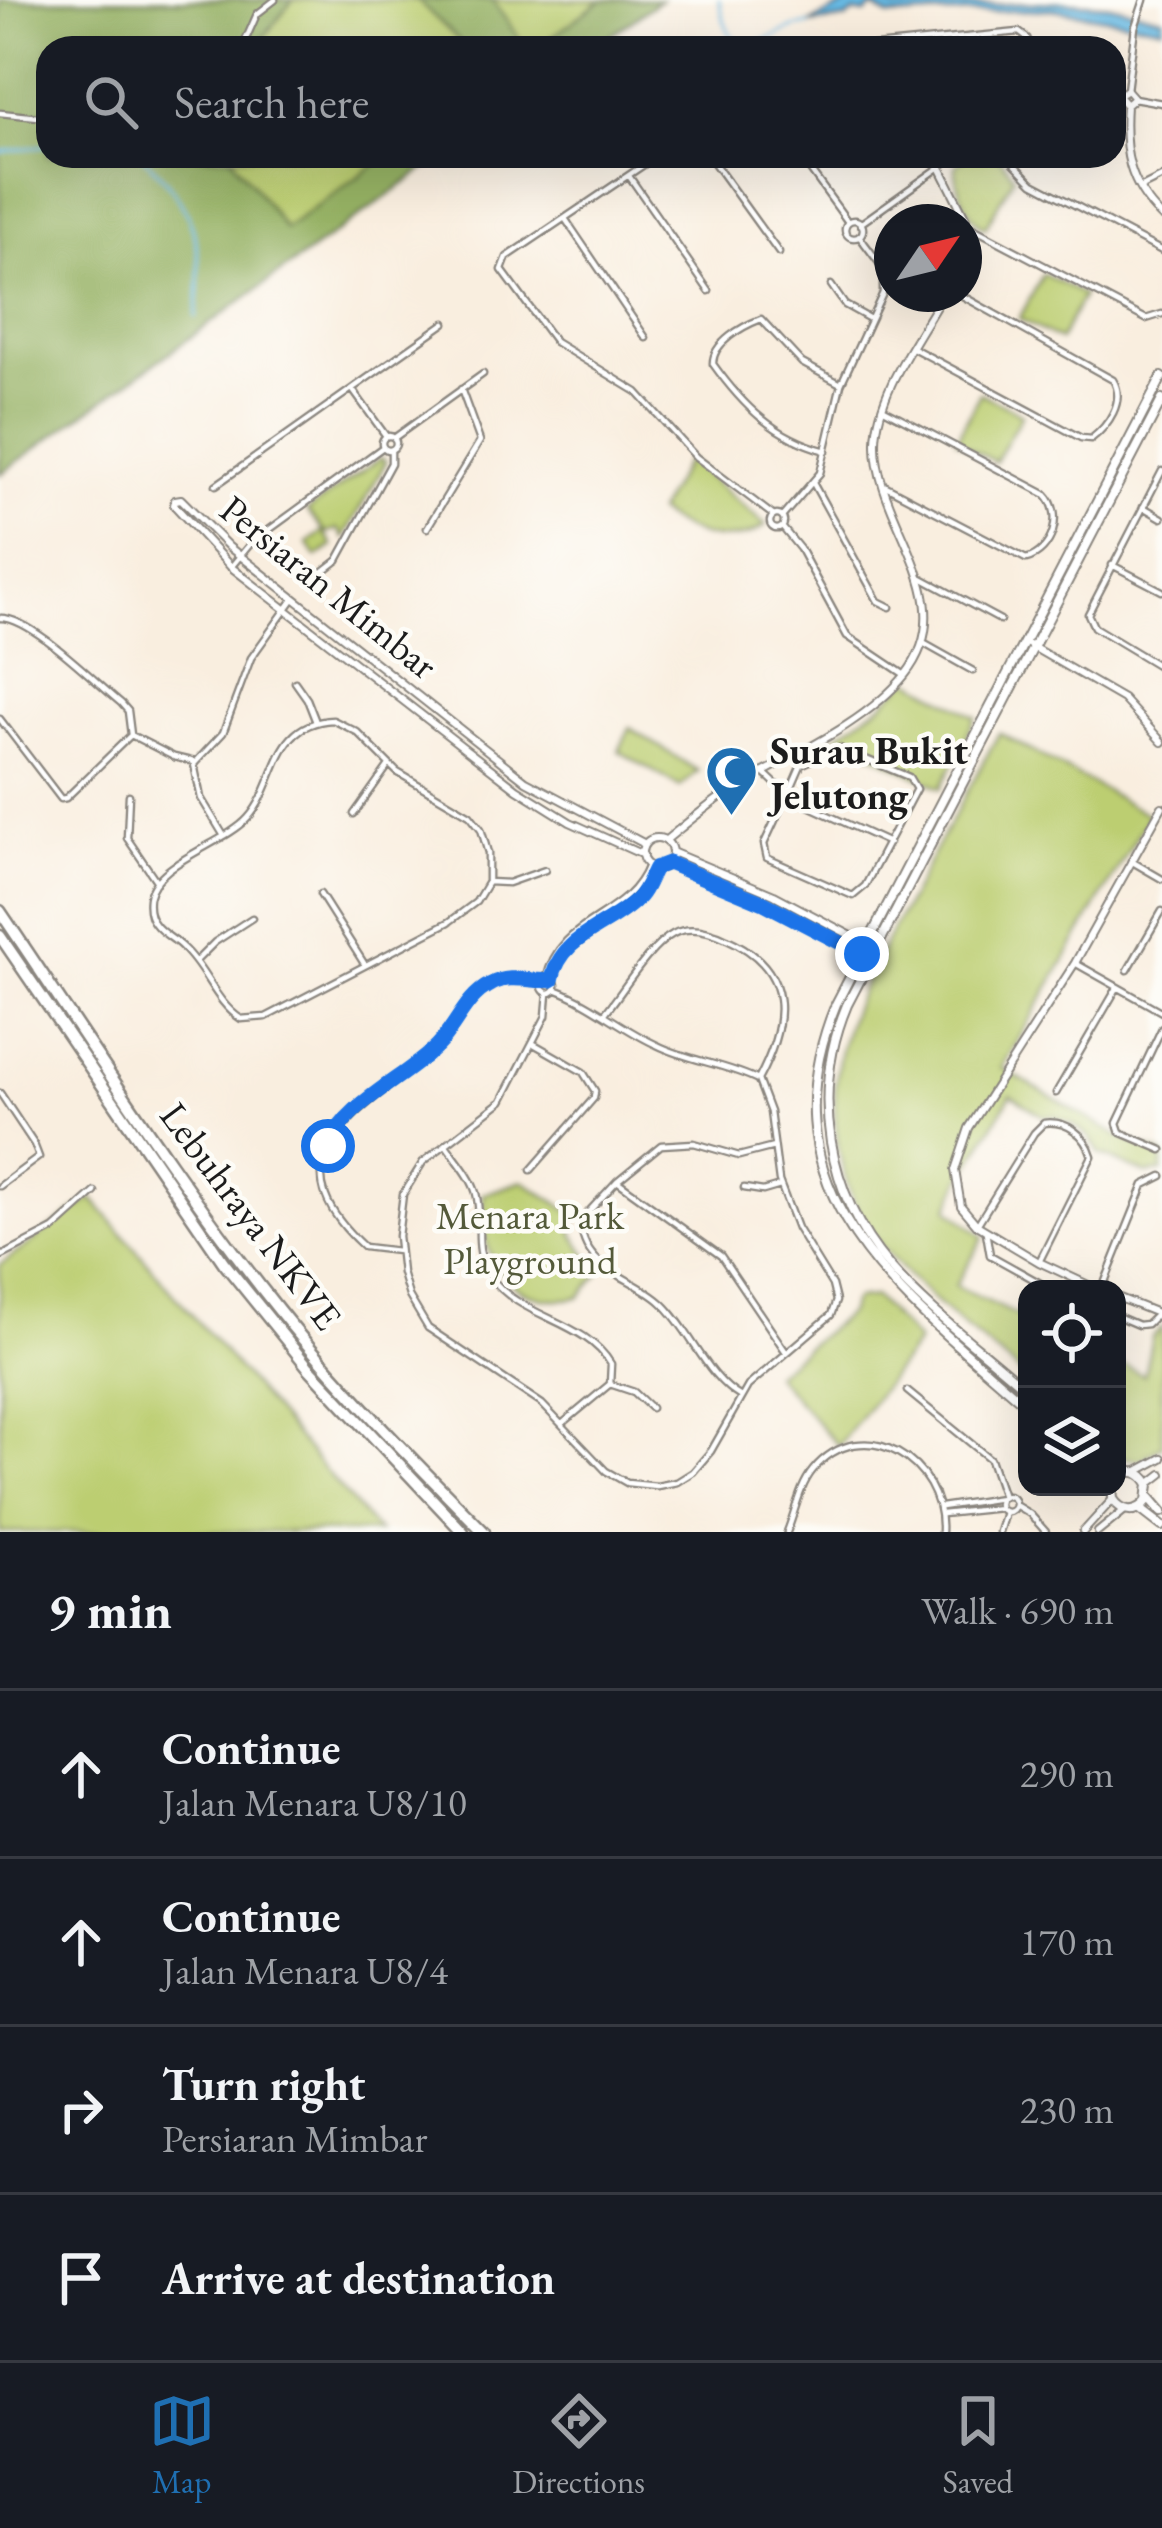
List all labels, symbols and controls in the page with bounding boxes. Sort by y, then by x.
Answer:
search box [36,36,1126,168]
icon: search [78,69,144,135]
text: Search here [174,73,369,131]
north arrow [874,204,982,312]
street label: Persiaran Mimbar [210,484,448,690]
place label: Surau Bukit Jelutong [766,725,968,821]
mosque icon: Surau Bukit Jelutong [703,744,759,818]
route end [835,927,889,981]
street label: Lebuhraya NKVE [149,1092,353,1340]
route start [301,1119,355,1173]
park label: Menara Park Playground [436,1190,625,1286]
map controls [1018,1280,1126,1496]
button: locate [1018,1280,1126,1388]
button: layers [1018,1388,1126,1496]
text: 9 min [48,1577,172,1643]
text: Walk · 690 m [921,1585,1114,1636]
text: Continue [162,1719,340,1777]
icon: ahead [48,1741,114,1807]
text: 290 m [1020,1748,1114,1799]
text: Jalan Menara U8/10 [162,1777,467,1828]
text: Continue [162,1887,340,1945]
icon: ahead [48,1909,114,1975]
text: 170 m [1020,1916,1114,1967]
text: Jalan Menara U8/4 [162,1945,448,1996]
text: Turn right [162,2055,365,2113]
icon: right [48,2077,114,2143]
text: 230 m [1020,2084,1114,2135]
text: Persiaran Mimbar [162,2113,427,2164]
icon: arrive [48,2245,114,2311]
text: Arrive at destination [162,2249,555,2307]
tab: Map [149,2388,215,2503]
tab: Directions [512,2388,645,2503]
tab: Saved [943,2388,1013,2503]

